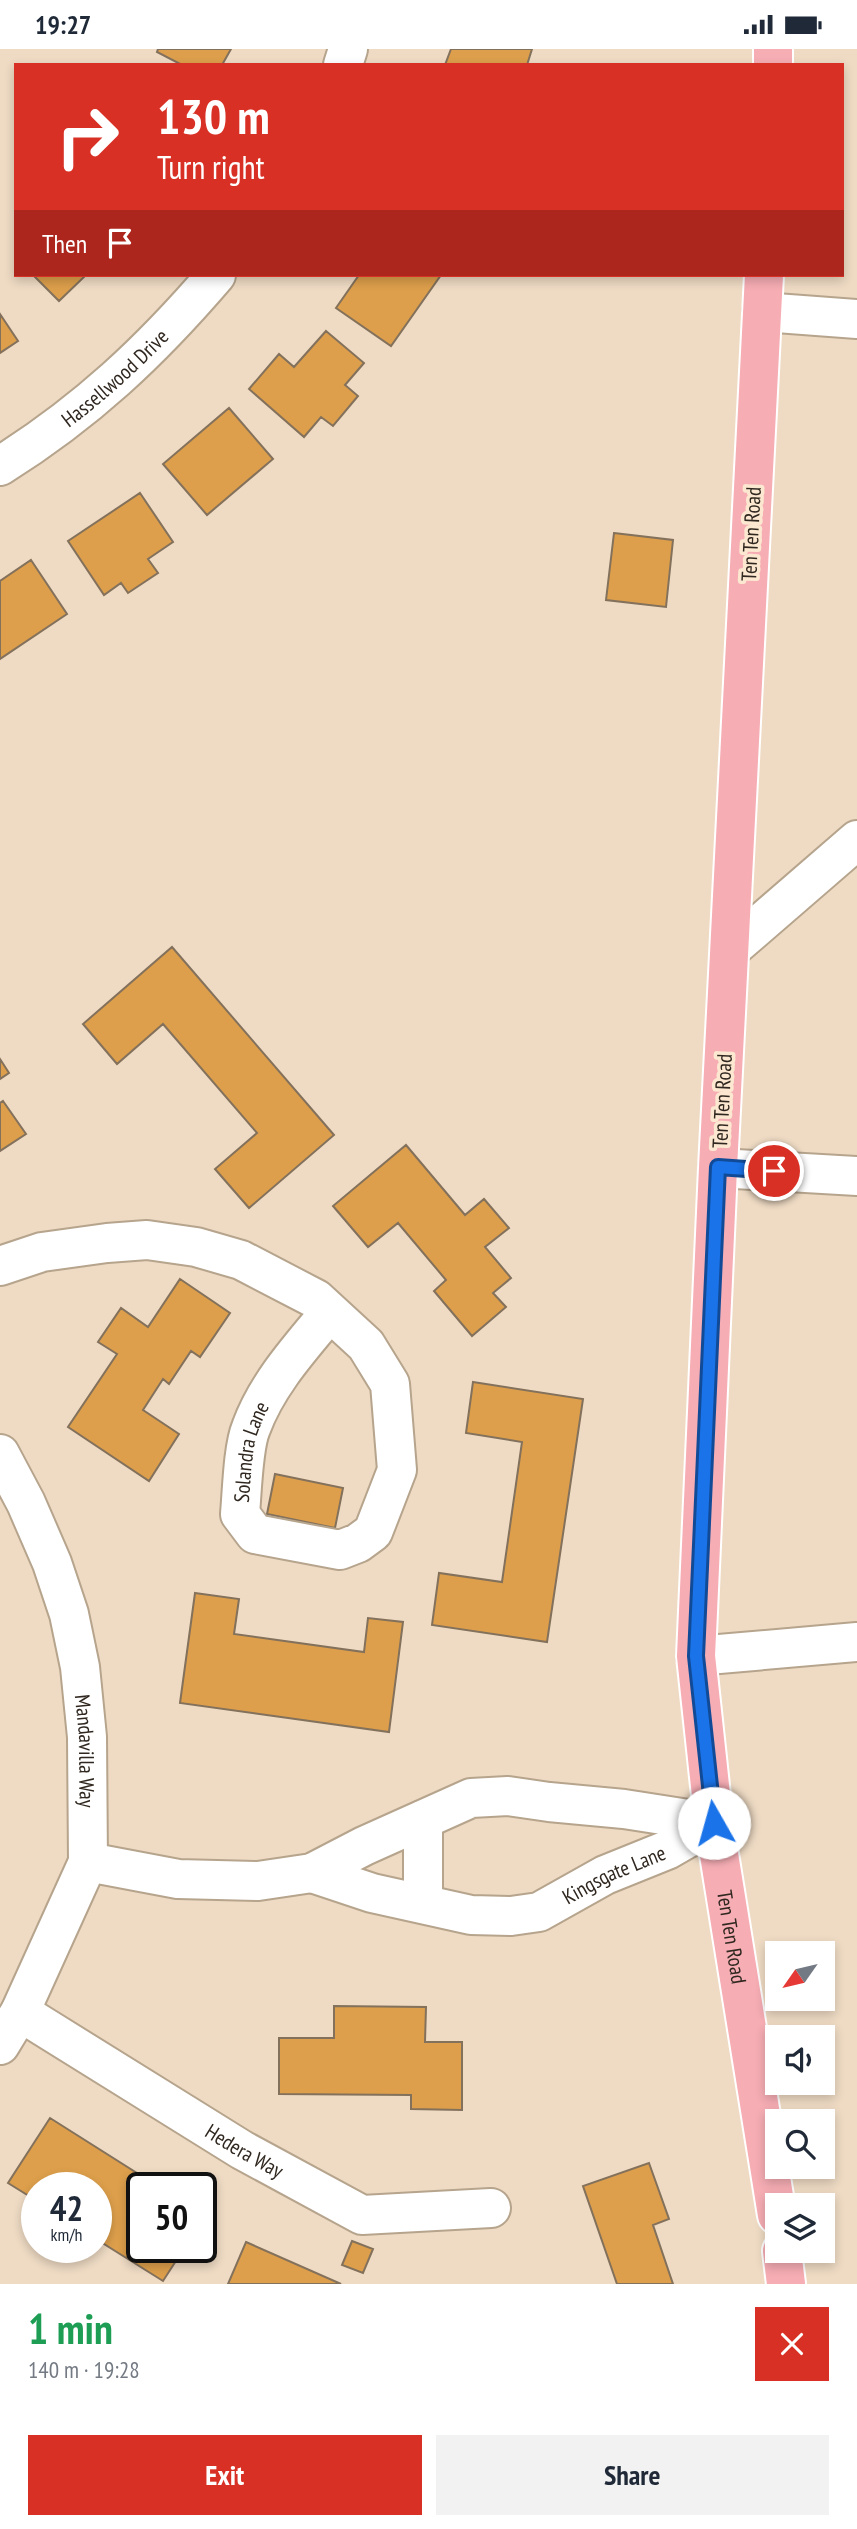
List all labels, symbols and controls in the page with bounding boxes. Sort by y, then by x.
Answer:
text: 19:27 [35,8,91,41]
text: 130 m [157,84,270,148]
icon: right [42,91,133,182]
text: Turn right [157,146,265,188]
icon: arrive [101,224,139,262]
text: Then [42,227,87,260]
street label: Hassellwood Drive [56,323,174,432]
street label: Ten Ten Road [735,486,767,582]
street label: Ten Ten Road [706,1053,738,1149]
pin [744,1141,804,1201]
icon: arrive [755,1152,793,1190]
street label: Solandra Lane [227,1397,274,1503]
street label: Mandavilla Way [69,1693,101,1808]
position arrow [677,1786,751,1860]
street label: Kingsgate Lane [557,1839,669,1910]
street label: Ten Ten Road [711,1888,753,1986]
north arrow [765,1941,835,2011]
map controls [765,1941,835,2263]
button: sound [765,2025,835,2095]
button: search [765,2109,835,2179]
street label: Hedera Way [201,2117,289,2184]
speed limit sign: 50 [126,2172,217,2263]
text: 42 [50,2185,83,2231]
button: layers [765,2193,835,2263]
text: km/h [51,2223,82,2246]
text: 1 min [28,2301,113,2356]
button: close [755,2307,829,2381]
text: 140 m · 19:28 [28,2355,140,2384]
button: Exit [28,2435,422,2515]
button: Share [436,2435,829,2515]

